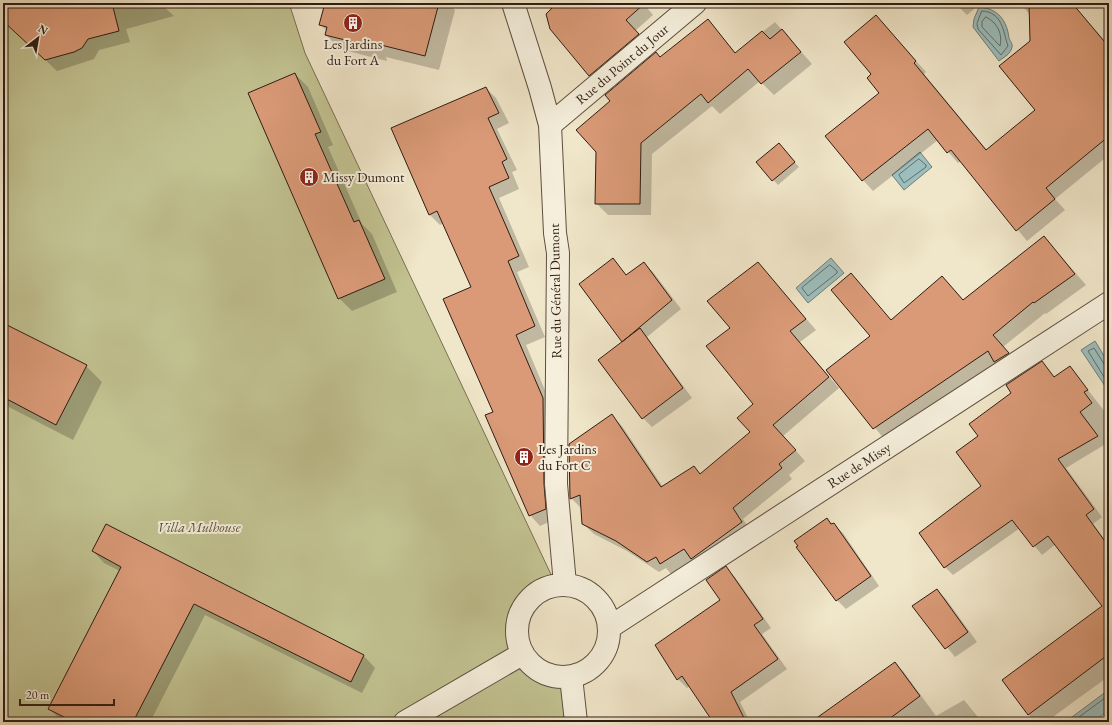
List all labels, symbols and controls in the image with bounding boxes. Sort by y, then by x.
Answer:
building icon: Les Jardins du Fort A [342,12,364,34]
north arrow [18,18,58,58]
street label: Rue du Point du Jour [572,20,672,108]
text: N [36,21,51,38]
place label: Les Jardins du Fort A [324,35,383,69]
building icon: Missy Dumont [298,166,320,188]
place label: Missy Dumont [323,168,405,186]
street label: Rue du Général Dumont [545,223,565,359]
street label: Rue de Missy [824,437,895,492]
place label: Les Jardins du Fort C [538,440,597,474]
building icon: Les Jardins du Fort C [513,446,535,468]
park label: Villa Mulhouse [158,518,241,536]
scale bar [20,681,114,707]
text: 20 m [26,687,50,703]

